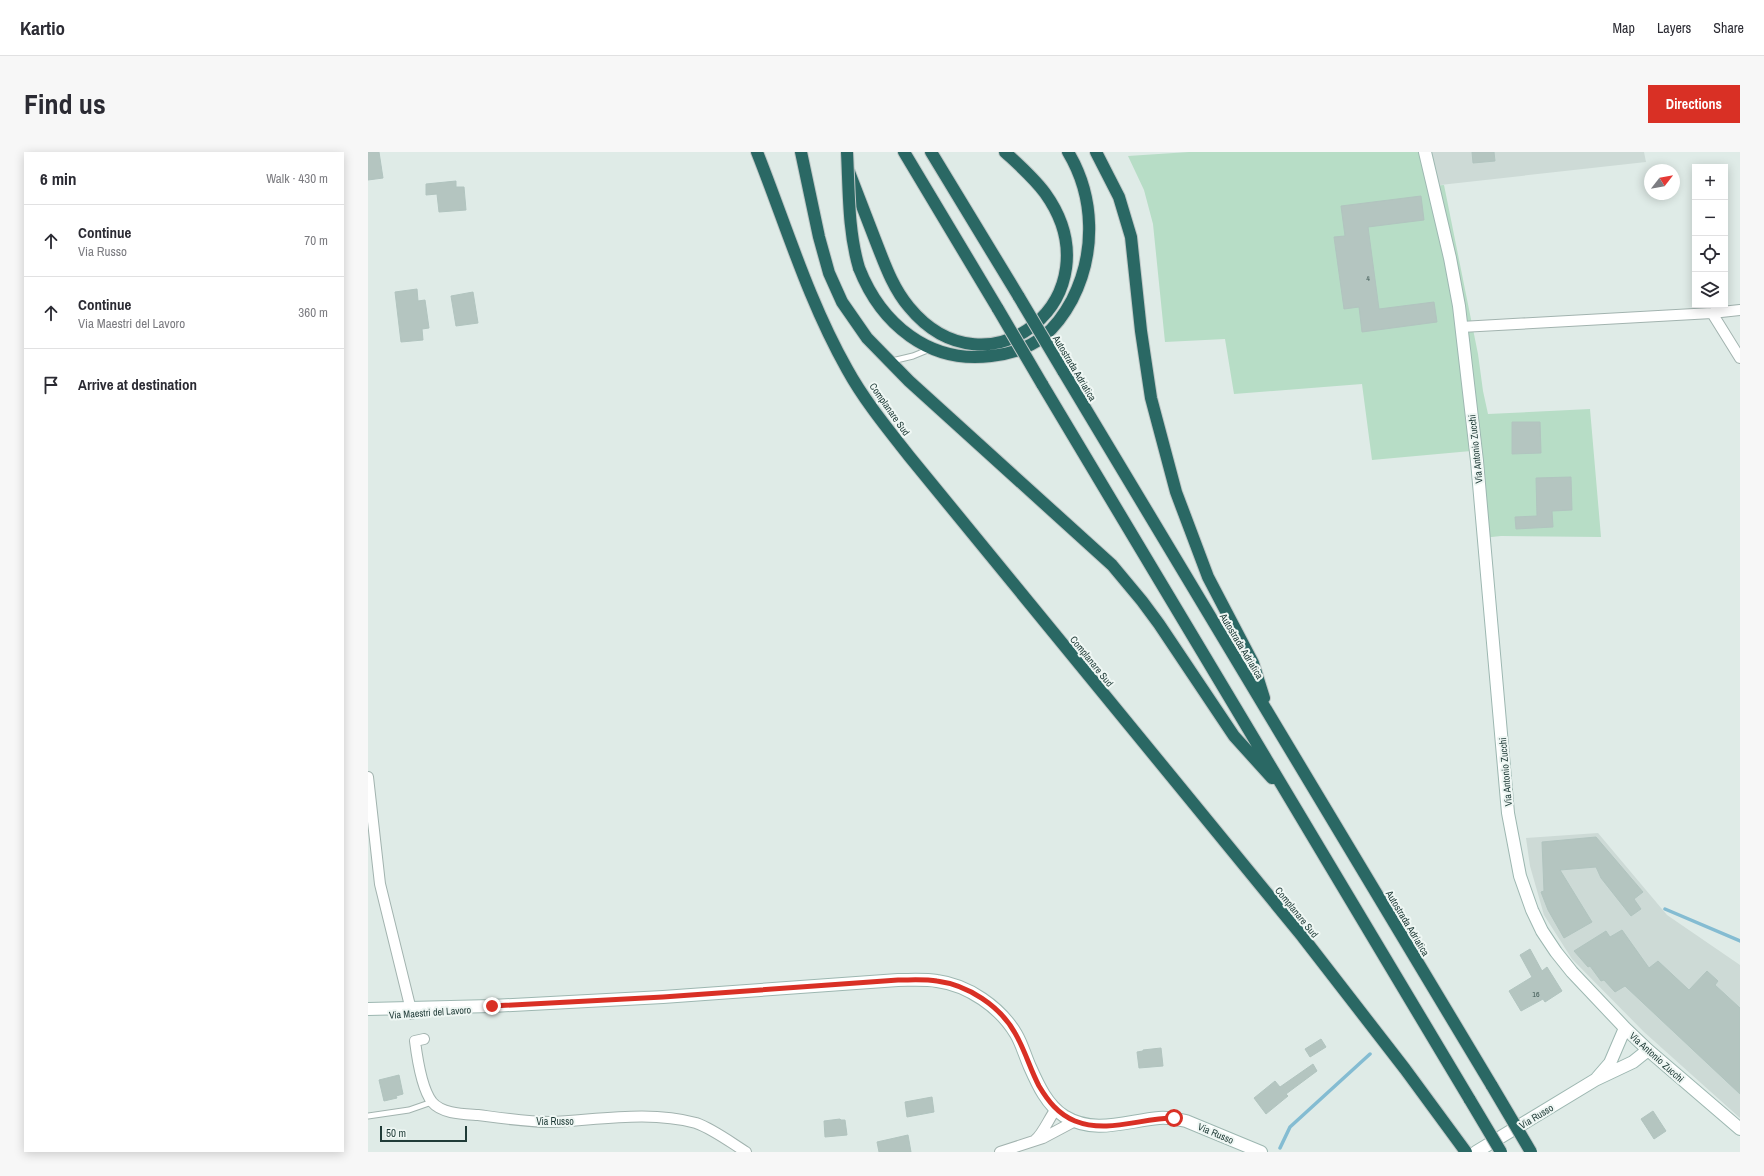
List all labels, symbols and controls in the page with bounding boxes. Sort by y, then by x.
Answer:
text: Kartio [20,15,65,41]
text: Map [1613,19,1635,37]
text: Layers [1657,19,1691,37]
text: Share [1713,19,1744,37]
text: Find us [24,85,106,123]
button: Directions [1648,85,1740,123]
north arrow [1644,164,1680,200]
map controls [1692,164,1728,308]
button: + [1692,164,1728,200]
text: 6 min [40,167,76,190]
text: Walk · 430 m [266,170,328,187]
button: − [1692,200,1728,236]
text: Continue [78,222,131,243]
icon: ahead [40,230,62,252]
text: 70 m [304,232,328,249]
button: locate [1692,236,1728,272]
text: Via Russo [78,243,127,260]
button: layers [1692,272,1728,308]
house number: 4 [1366,273,1370,283]
text: Continue [78,294,131,315]
icon: ahead [40,302,62,324]
text: 360 m [298,304,328,321]
text: Via Maestri del Lavoro [78,315,185,332]
street label: Autostrada Adriatica [1049,332,1100,404]
icon: arrive [40,374,62,396]
text: Arrive at destination [78,374,197,395]
street label: Complanare Sud [867,380,913,438]
street label: Via Antonio Zucchi [1465,414,1486,484]
street label: Autostrada Adriatica [1216,610,1267,682]
street label: Complanare Sud [1067,633,1116,689]
street label: Via Antonio Zucchi [1496,737,1515,807]
street label: Complanare Sud [1272,884,1321,940]
street label: Autostrada Adriatica [1382,887,1433,959]
house number: 16 [1532,989,1540,999]
route end [483,997,501,1015]
street label: Via Maestri del Lavoro [388,1003,472,1022]
street label: Via Antonio Zucchi [1627,1029,1687,1085]
street label: Via Russo [1517,1101,1556,1132]
route start [1165,1109,1183,1127]
street label: Via Russo [536,1115,574,1128]
street label: Via Russo [1196,1120,1236,1147]
scale bar [380,1124,467,1143]
text: 50 m [386,1126,406,1140]

